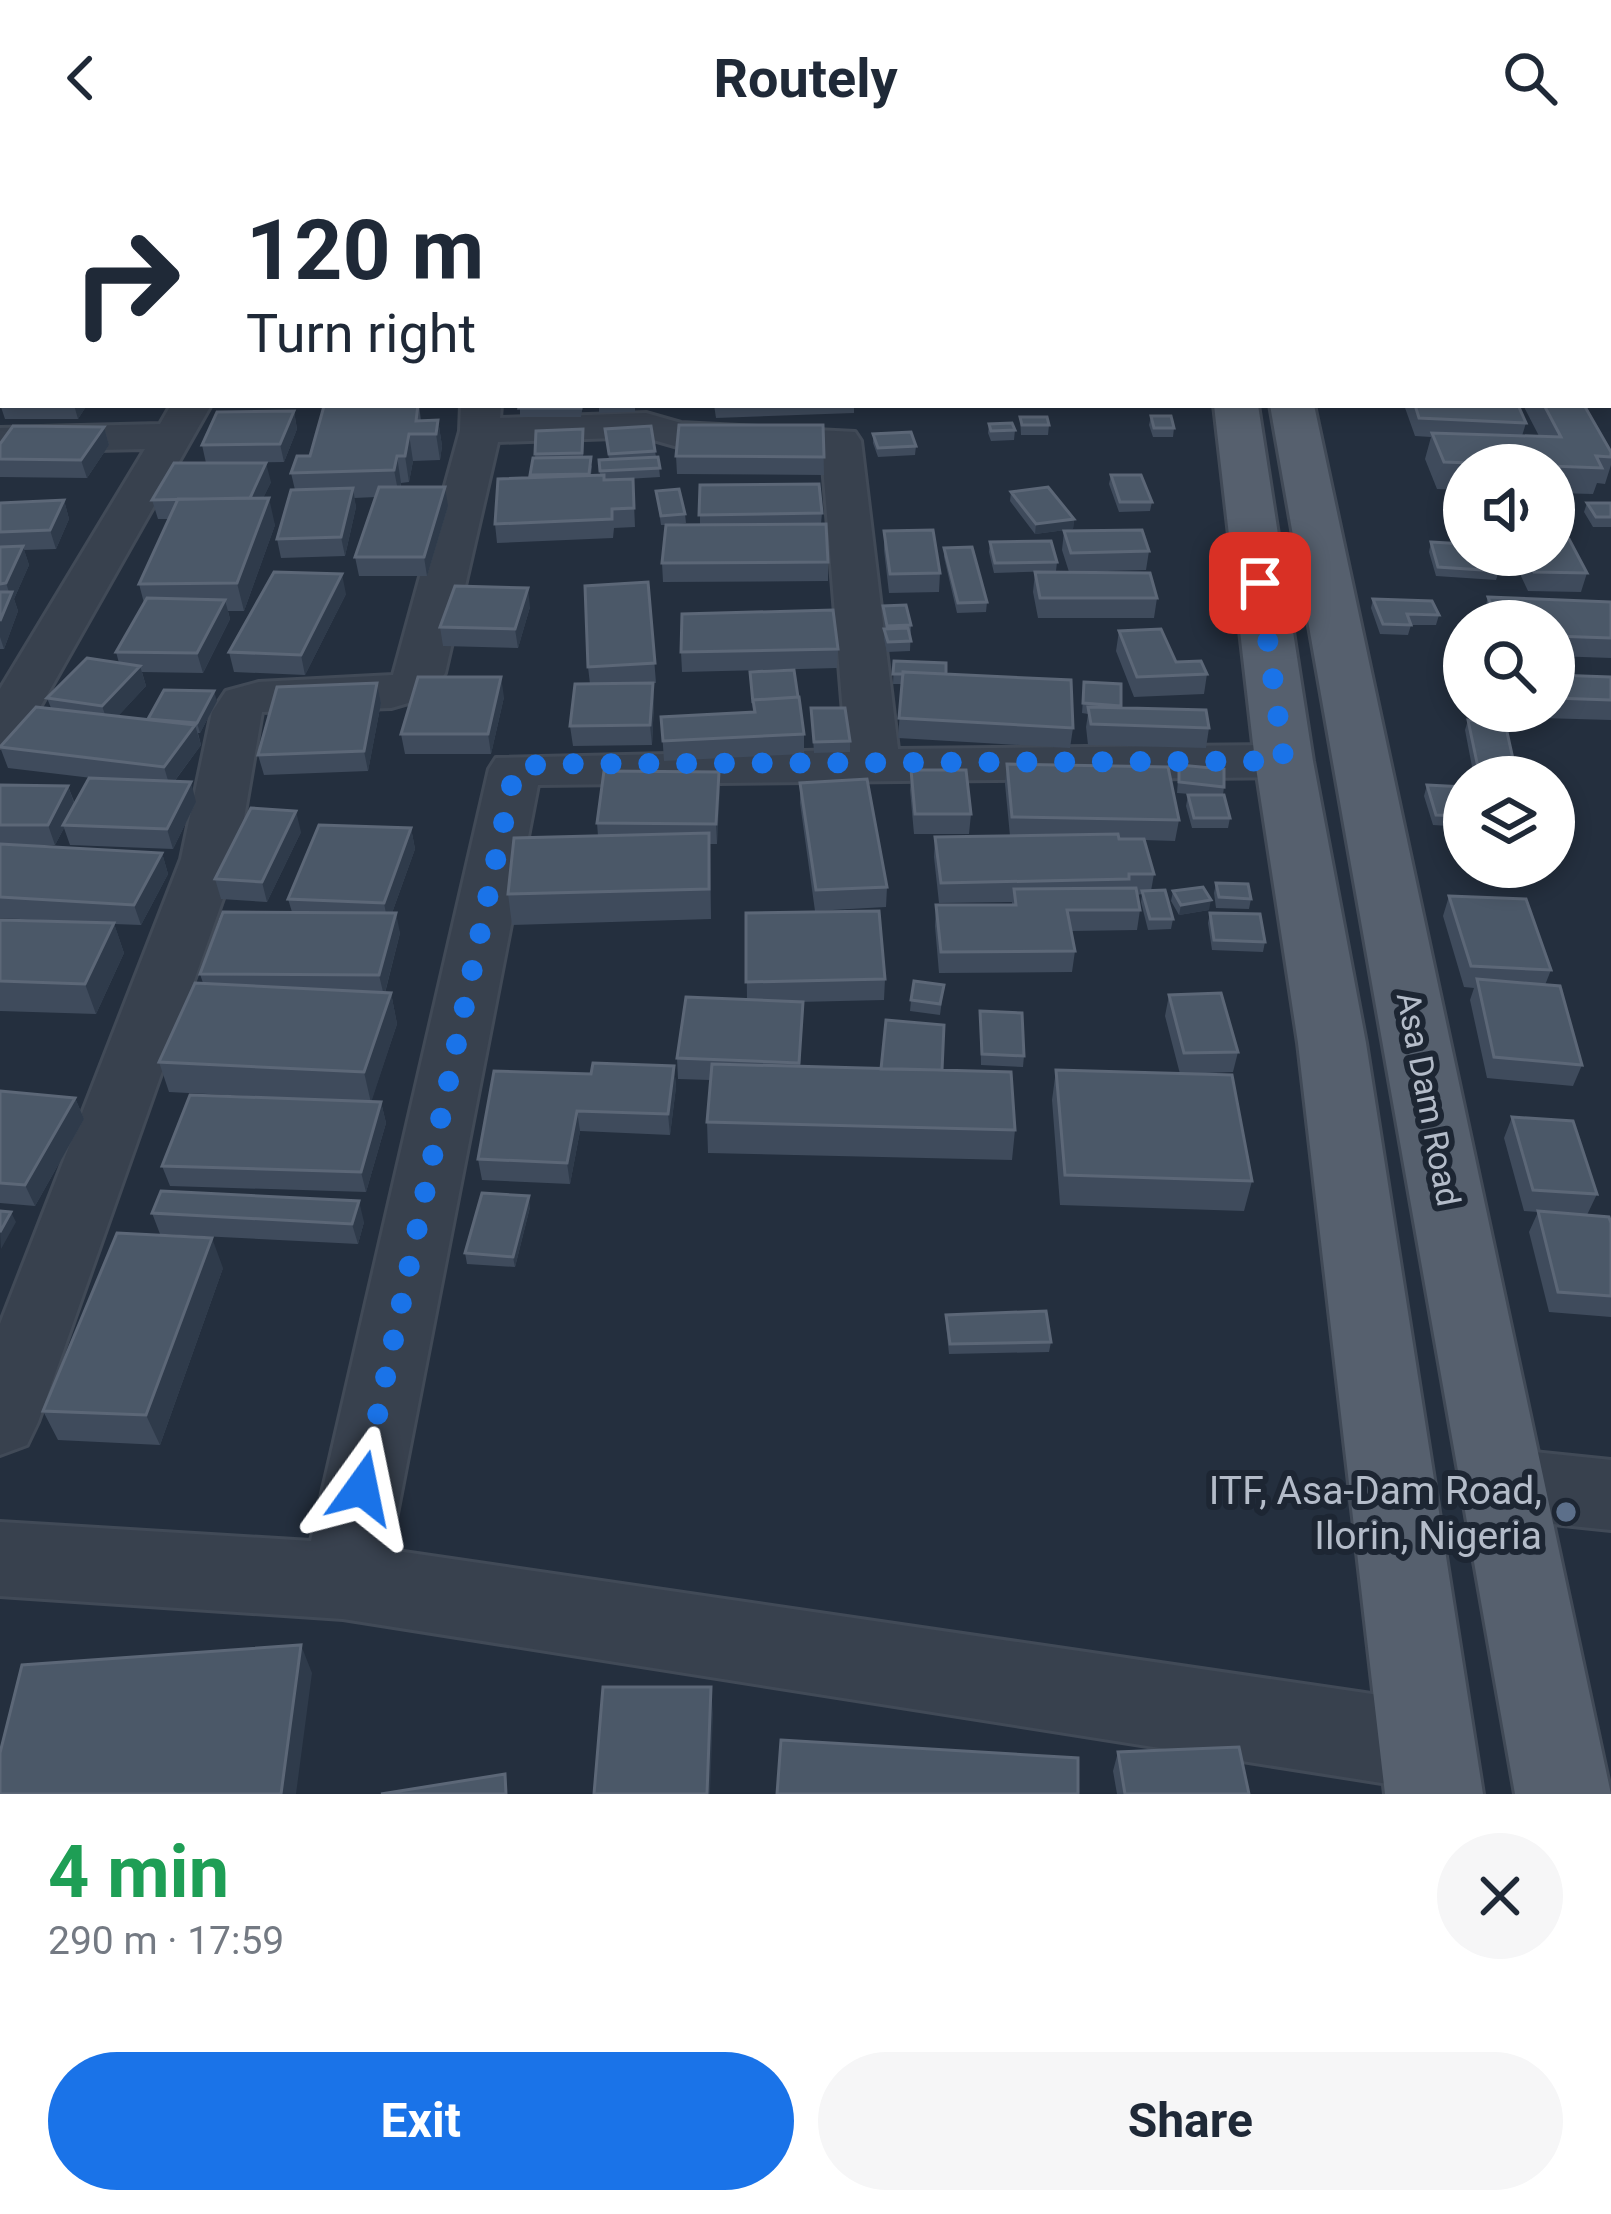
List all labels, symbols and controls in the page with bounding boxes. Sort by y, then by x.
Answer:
icon: back [48,45,114,111]
icon: search [1497,45,1563,111]
text: Routely [713,47,898,110]
text: 120 m [246,201,484,300]
icon: right [48,204,204,360]
text: Turn right [246,302,476,365]
map controls [1443,444,1575,888]
button: sound [1443,444,1575,576]
pin [1209,532,1311,634]
icon: arrive [1227,550,1293,616]
button: search [1443,600,1575,732]
button: layers [1443,756,1575,888]
street label: Asa Dam Road [1389,989,1468,1209]
position arrow [299,1425,425,1551]
place label: ITF, Asa-Dam Road, Ilorin, Nigeria [1209,1468,1542,1559]
marker: ITF, Asa-Dam Road, Ilorin, Nigeria [1553,1499,1579,1525]
text: 4 min [48,1830,229,1915]
button: close [1437,1833,1563,1959]
text: 290 m · 17:59 [48,1918,284,1964]
button: Exit [48,2052,794,2190]
button: Share [818,2052,1563,2190]

